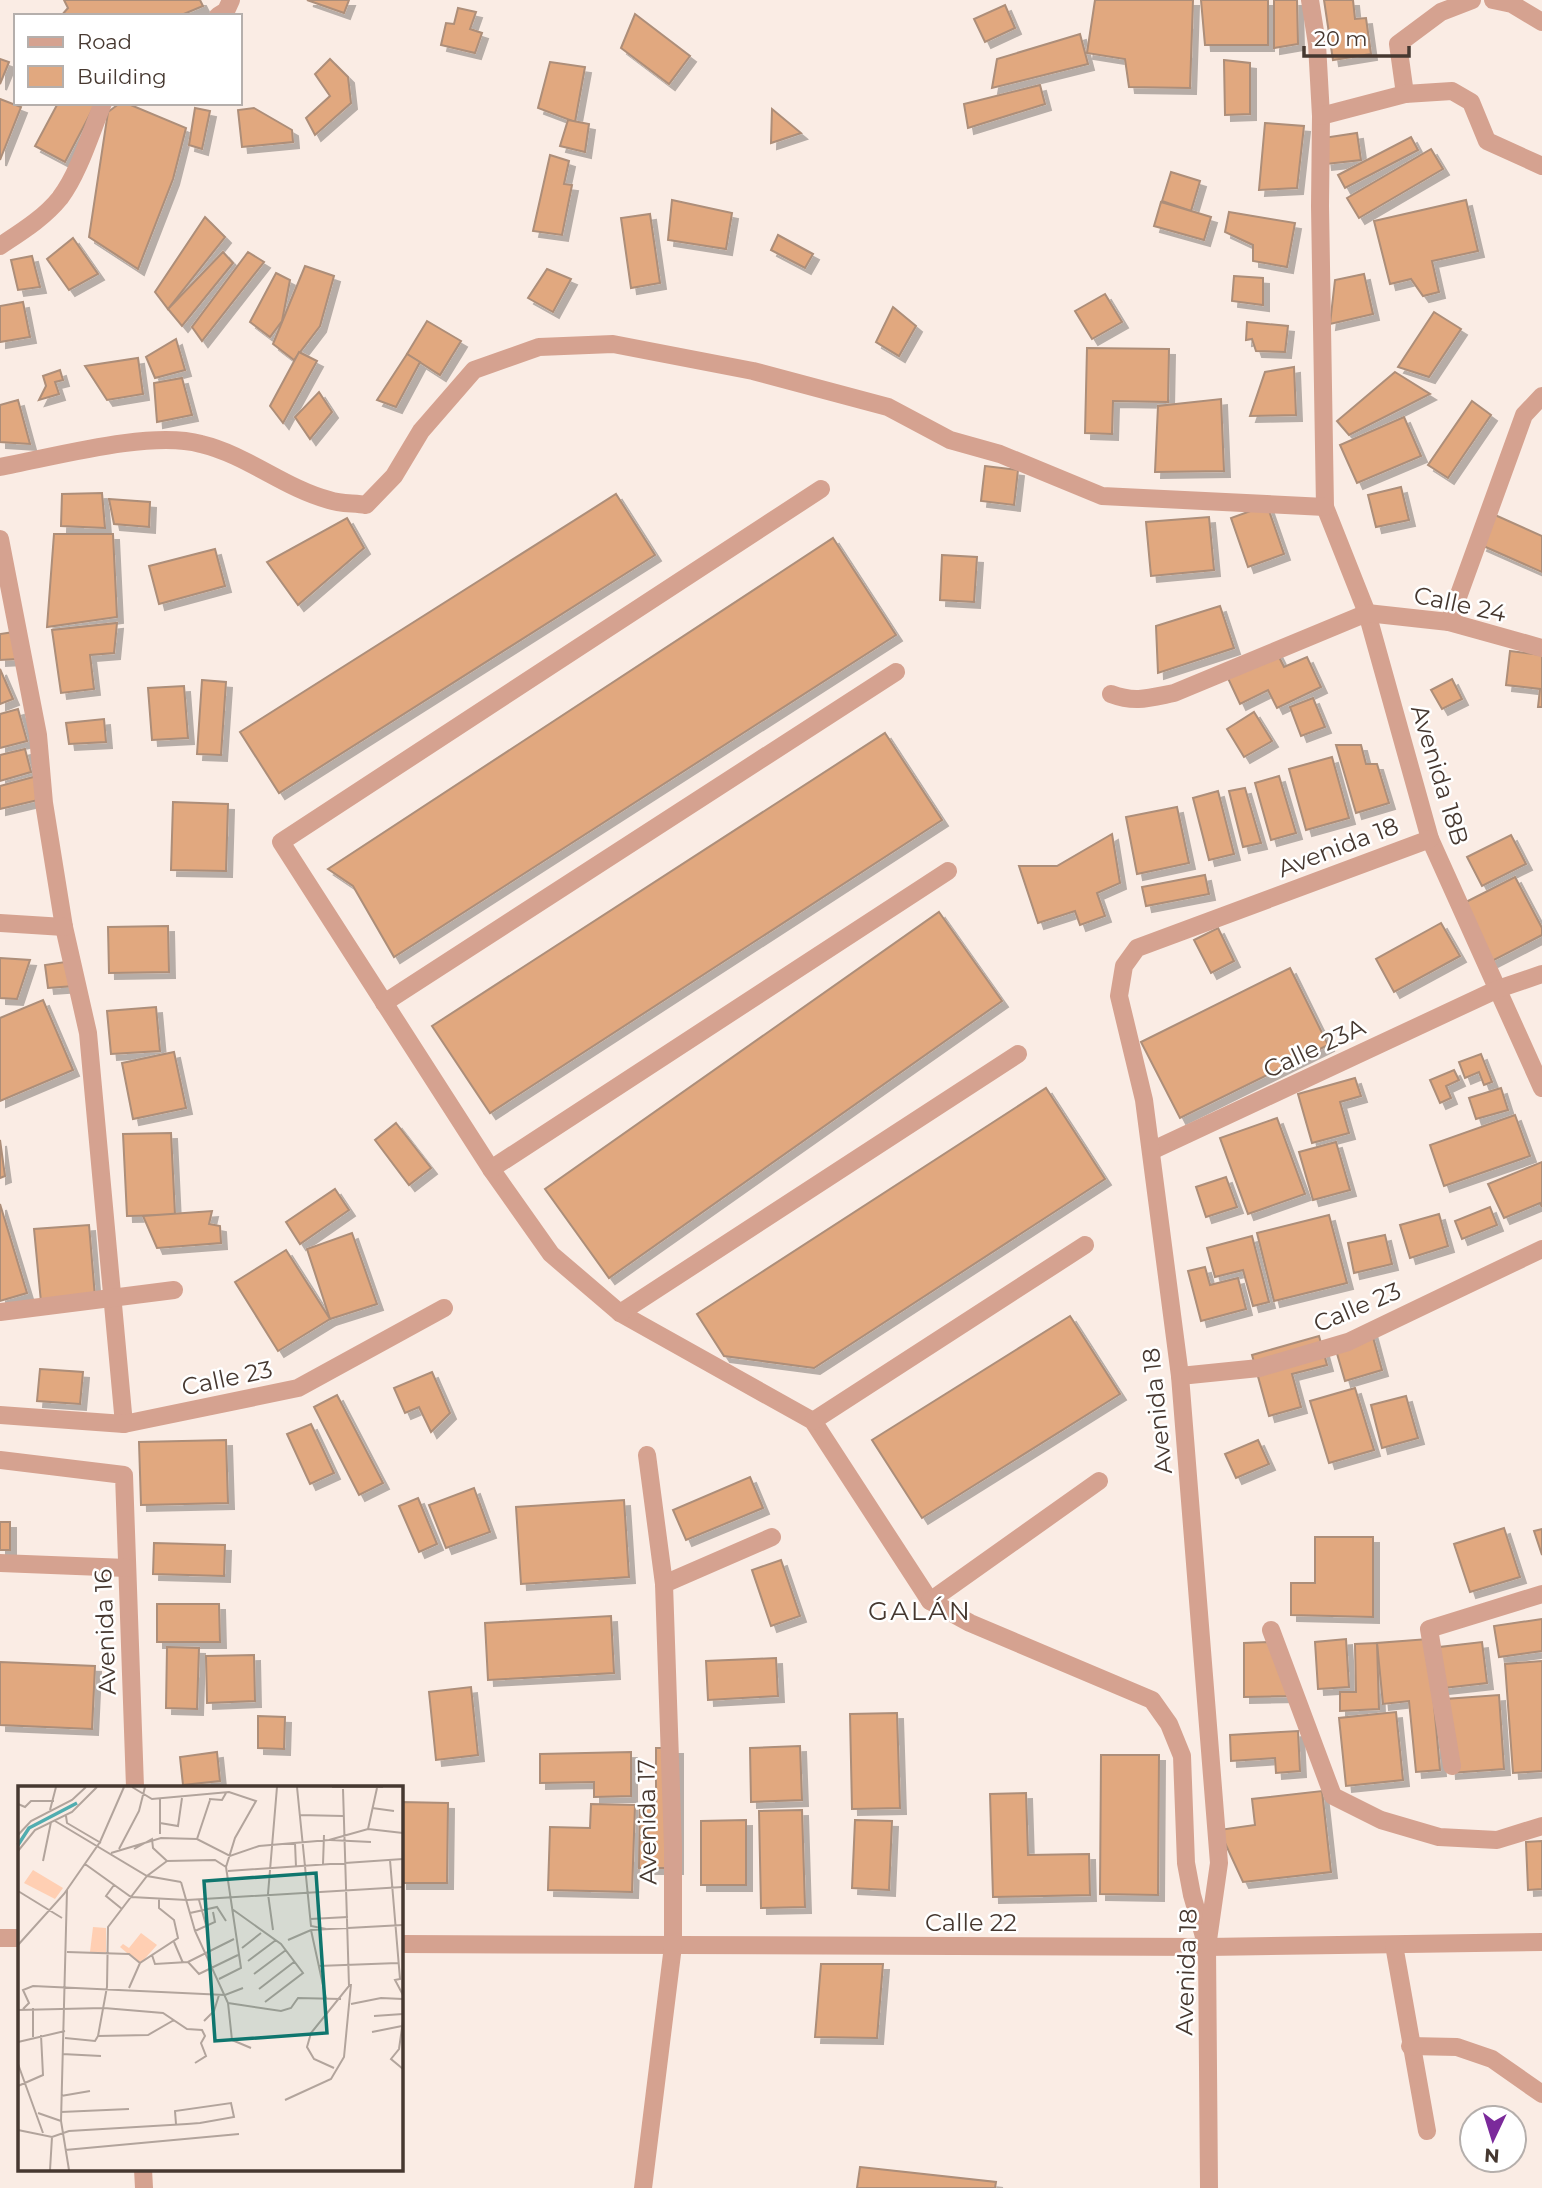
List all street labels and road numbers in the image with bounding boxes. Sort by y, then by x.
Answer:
street label: Calle 24 [1411,580,1509,628]
street label: Avenida 18B [1405,701,1475,849]
street label: Avenida 18 [1273,811,1403,883]
street label: Calle 23A [1258,1011,1370,1084]
street label: Calle 23 [1309,1276,1405,1338]
street label: Avenida 18 [1136,1346,1178,1476]
street label: Calle 23 [179,1354,275,1402]
street label: Avenida 16 [88,1568,122,1696]
street label: Avenida 17 [631,1759,663,1885]
street label: Calle 22 [925,1908,1017,1937]
street label: Avenida 18 [1169,1908,1203,2036]

